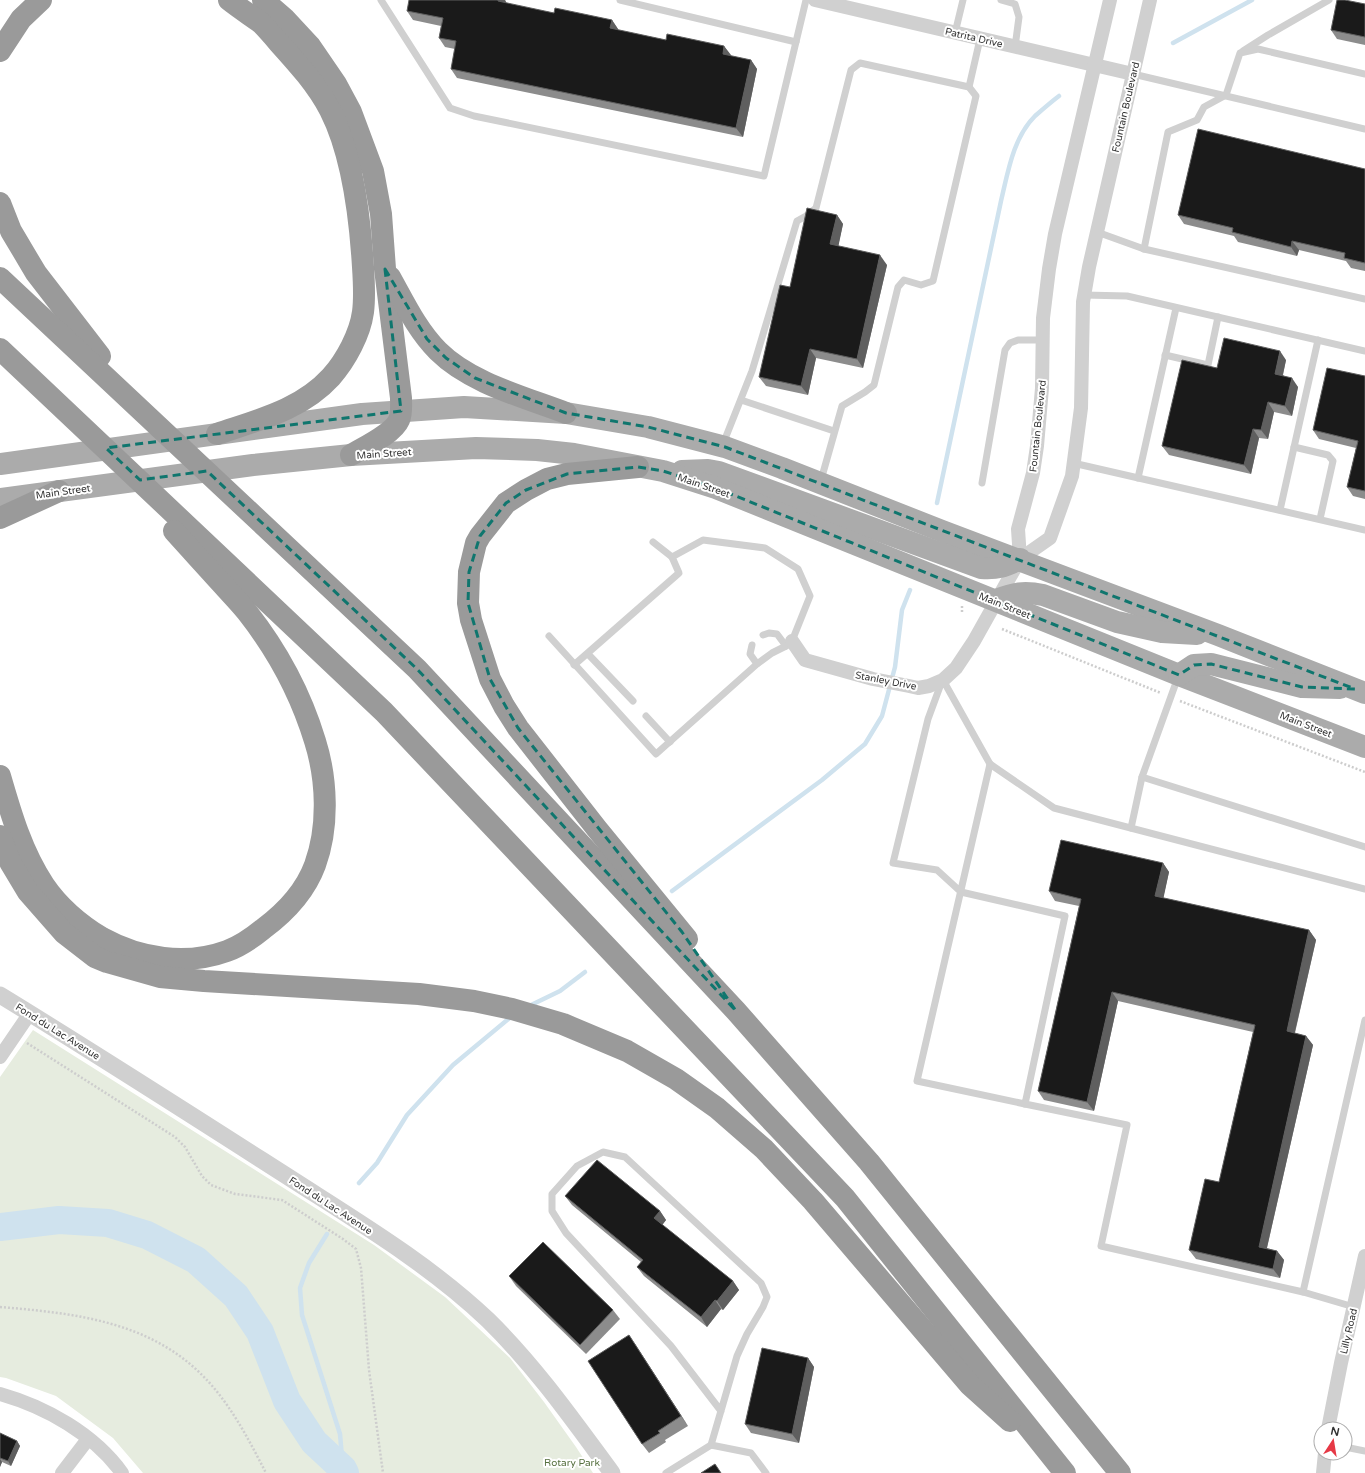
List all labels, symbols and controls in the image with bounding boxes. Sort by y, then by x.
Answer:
street label: Patrita Drive [944,26,1004,51]
street label: Fountain Boulevard [1110,61,1142,154]
street label: Fountain Boulevard [1027,380,1049,473]
street label: Main Street [356,446,412,462]
street label: Main Street [676,471,732,501]
street label: Main Street [35,482,91,502]
street label: Main Street [977,590,1033,622]
street label: Stanley Drive [854,669,918,693]
street label: Main Street [1278,709,1334,740]
street label: Fond du Lac Avenue [13,1001,102,1063]
street label: Fond du Lac Avenue [287,1174,375,1237]
street label: Lilly Road [1338,1307,1360,1355]
north arrow [1313,1421,1353,1461]
text: N [1329,1424,1341,1439]
park label: Rotary Park [544,1457,600,1469]

